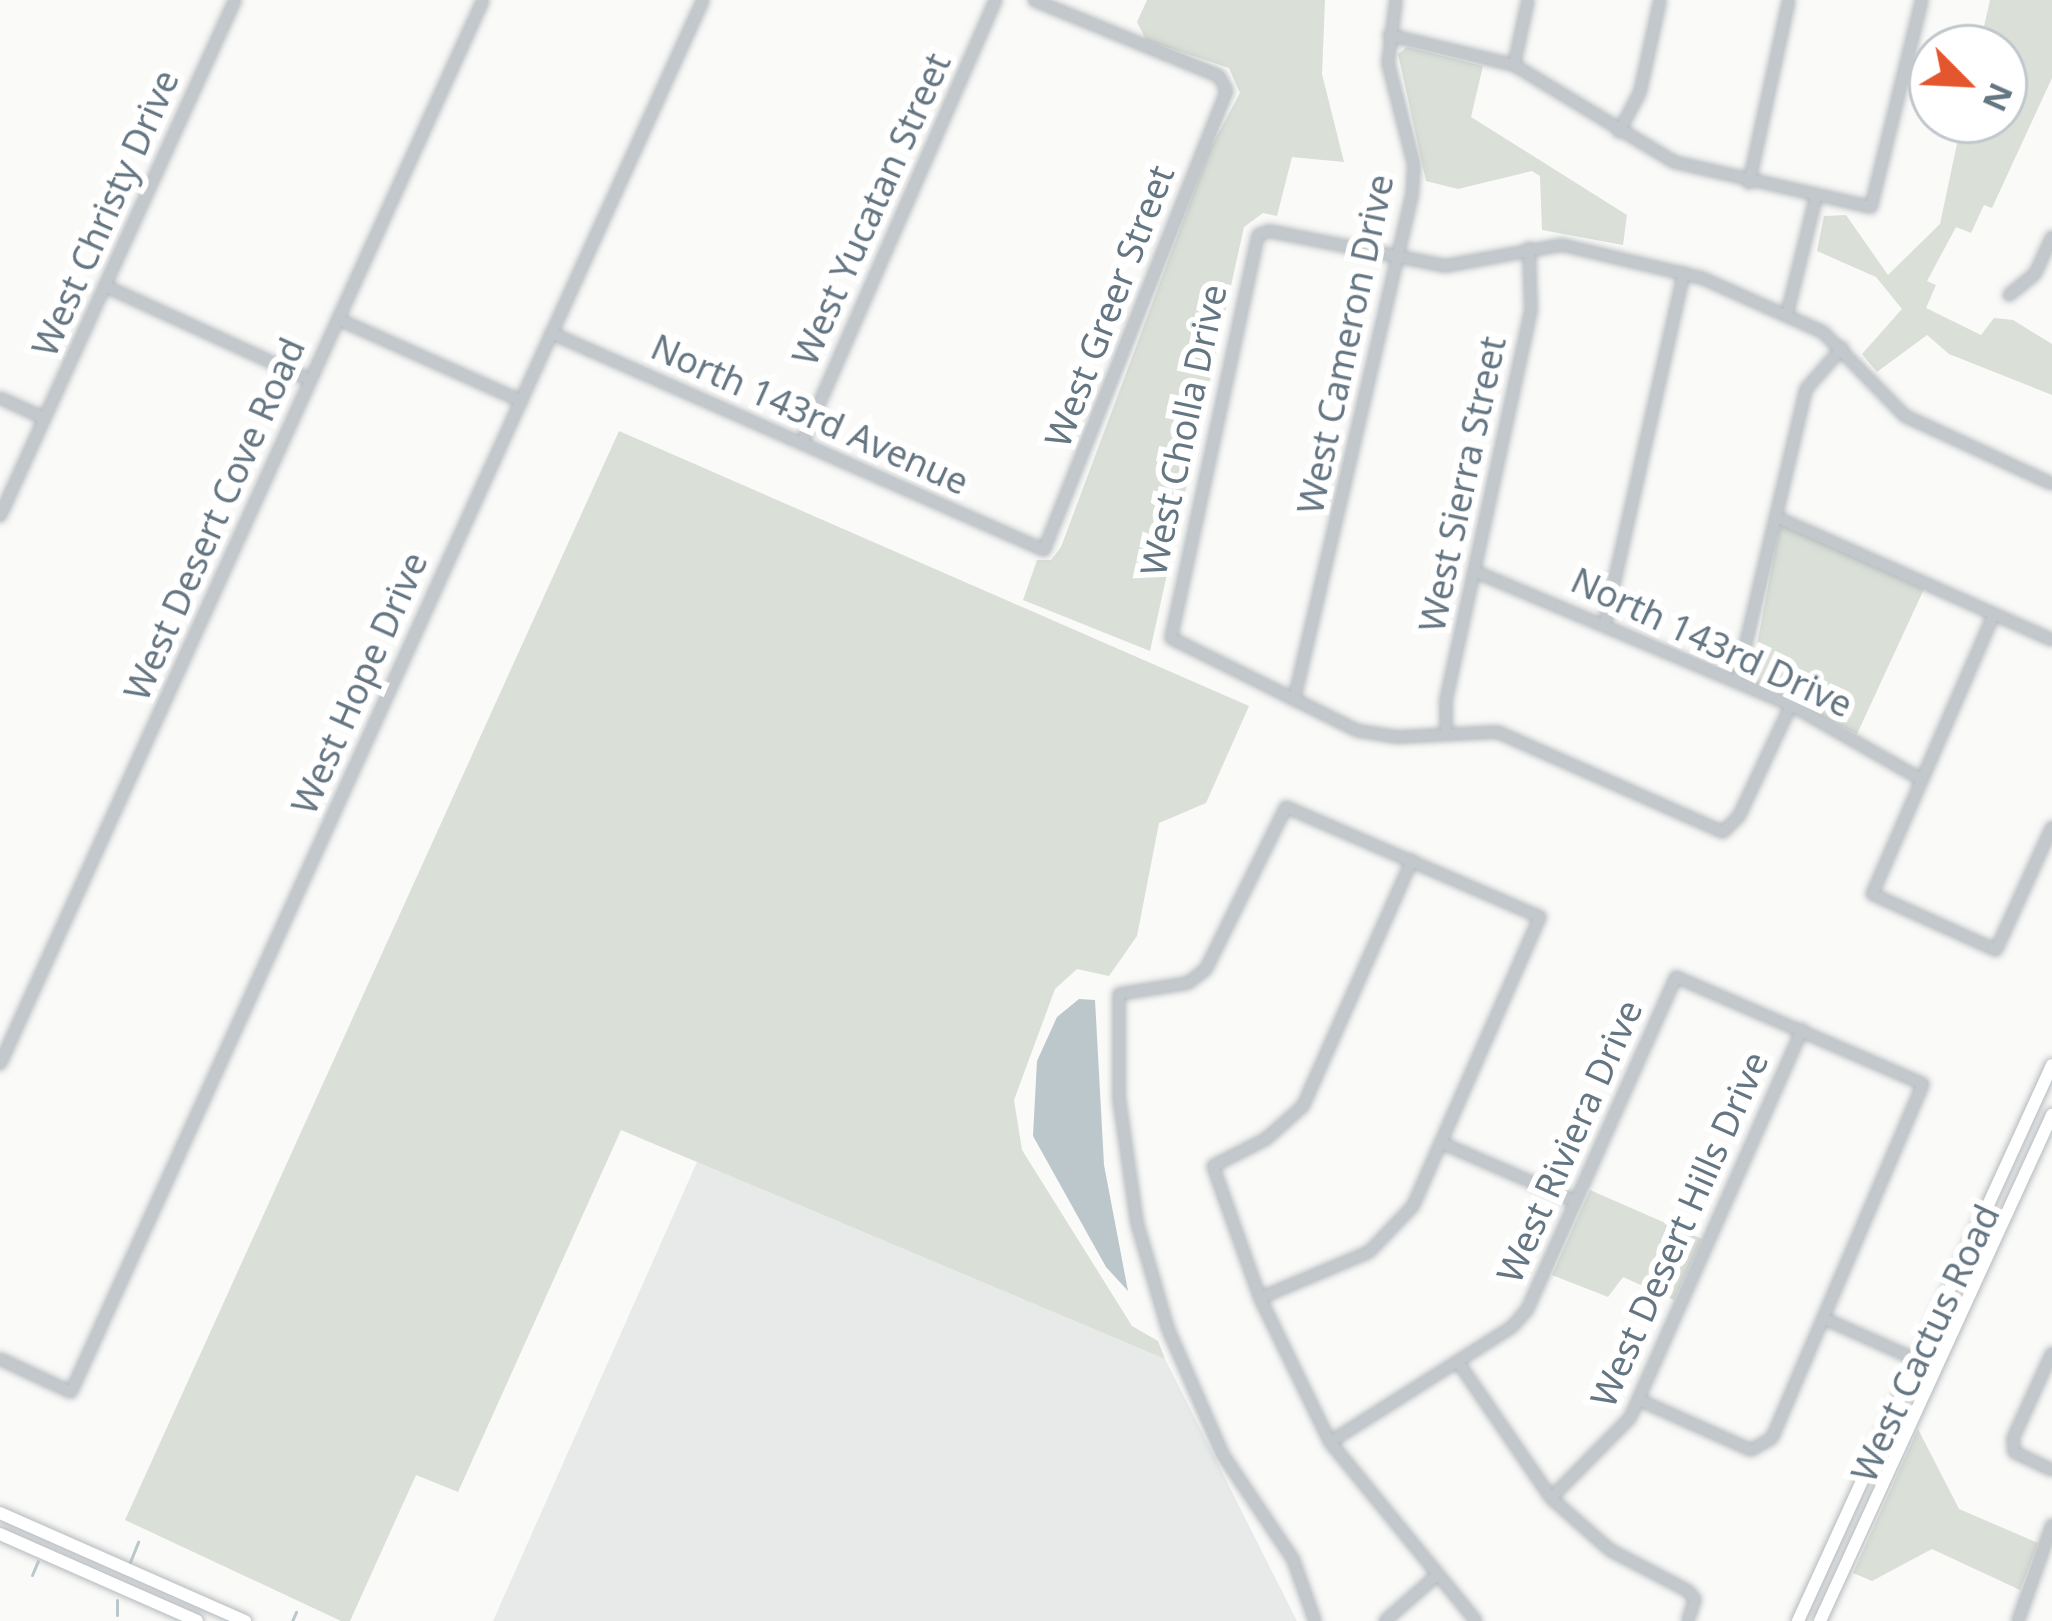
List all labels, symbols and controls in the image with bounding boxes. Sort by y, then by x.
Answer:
north arrow [1908,24,2028,144]
street label: West Yucatan Street [783,46,959,372]
street label: West Christy Drive [22,63,188,363]
text: N [1973,76,2025,119]
street label: West Greer Street [1035,159,1183,453]
street label: West Cameron Drive [1288,170,1402,518]
street label: West Cholla Drive [1131,280,1235,580]
street label: North 143rd Avenue [645,325,975,503]
street label: West Desert Cove Road [114,331,314,707]
street label: West Sierra Street [1410,332,1514,636]
street label: West Hope Drive [282,545,436,821]
street label: North 143rd Drive [1565,558,1859,726]
street label: West Riviera Drive [1487,993,1651,1289]
street label: West Desert Hills Drive [1581,1045,1777,1413]
street label: West Cactus Road [1842,1197,2008,1489]

